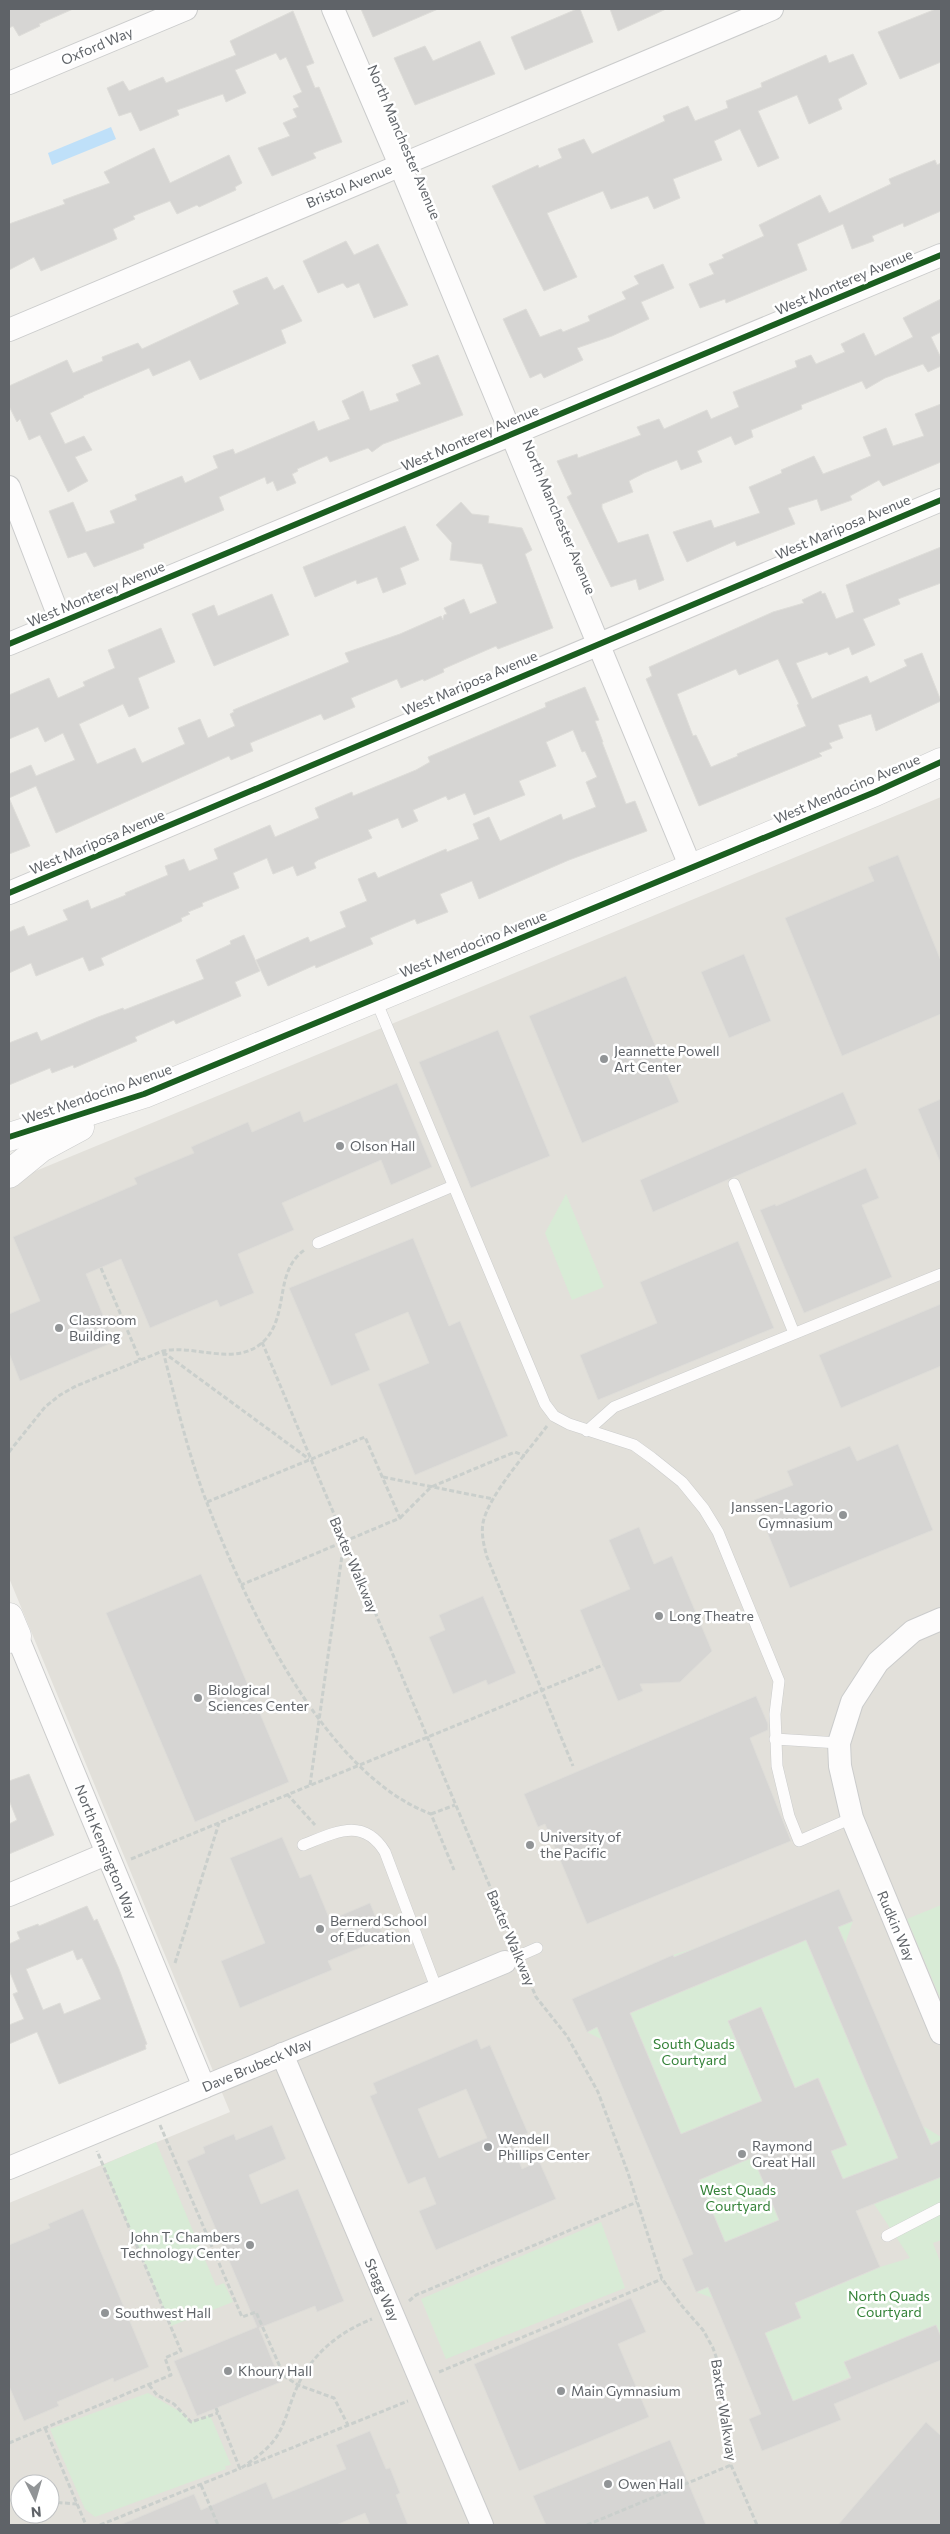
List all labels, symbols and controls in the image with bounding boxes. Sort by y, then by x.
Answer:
street label: Oxford Way [58,23,135,68]
street label: North Manchester Avenue [364,62,445,222]
street label: Bristol Avenue [303,160,394,211]
street label: West Monterey Avenue [773,245,915,318]
street label: West Monterey Avenue [399,401,541,474]
street label: North Manchester Avenue [519,437,600,597]
street label: West Mariposa Avenue [773,490,913,563]
street label: West Monterey Avenue [25,557,167,630]
street label: West Mariposa Avenue [400,646,540,719]
street label: West Mendocino Avenue [771,750,922,827]
street label: West Mariposa Avenue [27,805,167,878]
street label: West Mendocino Avenue [397,906,549,981]
place label: Jeannette Powell Art Center [614,1042,720,1075]
marker: Jeannette Powell Art Center [598,1053,610,1065]
street label: West Mendocino Avenue [20,1060,174,1127]
place label: Olson Hall [350,1137,415,1154]
marker: Olson Hall [334,1140,346,1152]
place label: Classroom Building [69,1311,137,1344]
marker: Classroom Building [53,1322,65,1334]
place label: Janssen-Lagorio Gymnasium [731,1498,833,1531]
marker: Janssen-Lagorio Gymnasium [837,1509,849,1521]
street label: Baxter Walkway [327,1514,382,1615]
place label: Long Theatre [669,1607,754,1624]
marker: Long Theatre [653,1610,665,1622]
place label: Biological Sciences Center [208,1681,310,1714]
marker: Biological Sciences Center [192,1692,204,1704]
street label: North Kensington Way [72,1782,141,1922]
place label: University of the Pacific [540,1828,621,1861]
marker: University of the Pacific [524,1839,536,1851]
street label: Baxter Walkway [484,1887,539,1988]
street label: Rudkin Way [874,1888,919,1964]
place label: Bernerd School of Education [330,1912,427,1945]
marker: Bernerd School of Education [314,1923,326,1935]
street label: Dave Brubeck Way [199,2034,314,2095]
park label: South Quads Courtyard [653,2035,735,2068]
place label: Wendell Phillips Center [498,2130,590,2163]
place label: Raymond Great Hall [752,2137,816,2170]
marker: Wendell Phillips Center [482,2141,494,2153]
marker: Raymond Great Hall [736,2148,748,2160]
park label: West Quads Courtyard [700,2181,776,2214]
place label: John T. Chambers Technology Center [120,2228,240,2261]
marker: John T. Chambers Technology Center [244,2239,256,2251]
street label: Stagg Way [362,2256,403,2324]
park label: North Quads Courtyard [848,2287,930,2320]
place label: Southwest Hall [115,2304,211,2321]
marker: Southwest Hall [99,2307,111,2319]
street label: Baxter Walkway [708,2358,741,2462]
place label: Khoury Hall [238,2362,312,2379]
marker: Khoury Hall [222,2365,234,2377]
place label: Main Gymnasium [571,2382,681,2399]
marker: Main Gymnasium [555,2385,567,2397]
north arrow [10,2474,60,2524]
place label: Owen Hall [618,2475,683,2492]
marker: Owen Hall [602,2478,614,2490]
text: N [30,2504,42,2521]

